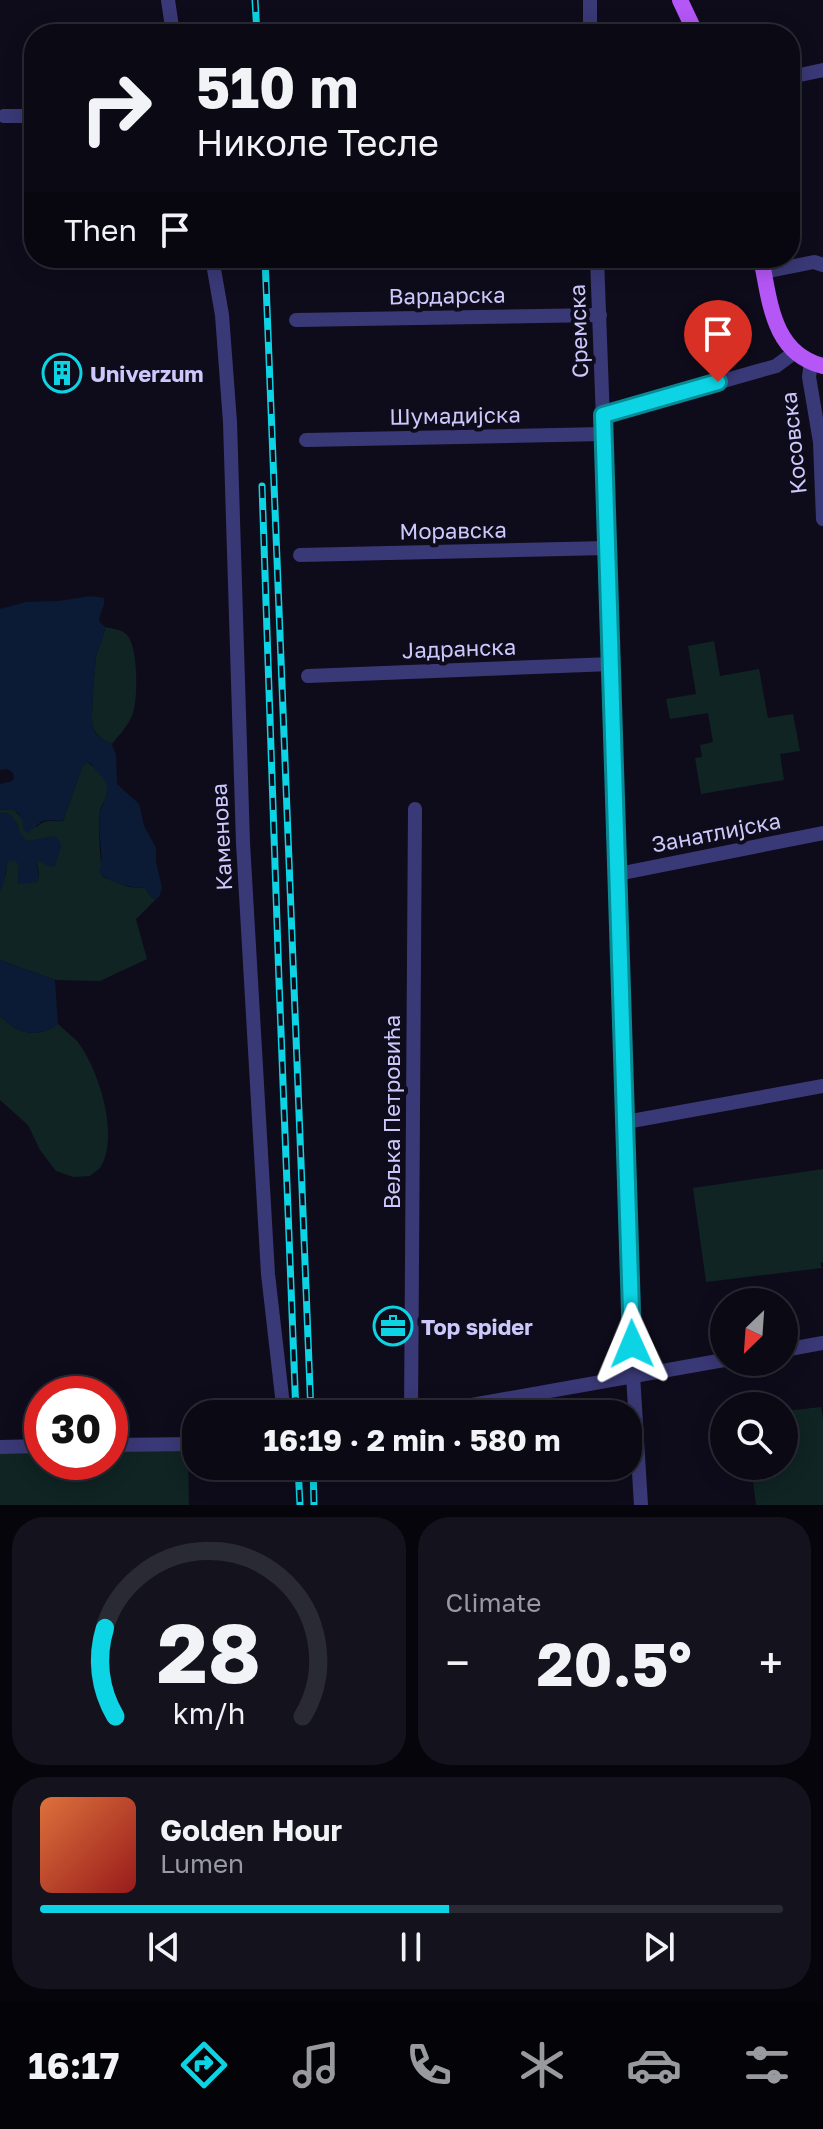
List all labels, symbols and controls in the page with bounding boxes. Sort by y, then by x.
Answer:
text: 510 m [196,53,358,120]
icon: right [64,56,168,160]
text: Николе Тесле [196,121,439,164]
icon: arrive [153,208,197,252]
text: Then [64,212,137,248]
street label: Вардарска [388,280,506,310]
street label: Сремска [563,284,593,378]
pin [684,300,752,382]
icon: arrive [696,312,740,356]
building icon: Univerzum [41,352,83,394]
place label: Univerzum [90,360,204,387]
street label: Косовска [774,391,812,495]
street label: Шумадијска [389,400,521,430]
street label: Моравска [399,516,507,544]
street label: Јадранска [401,633,517,663]
street label: Каменова [205,783,237,891]
street label: Занатлијска [649,806,783,858]
street label: Вељка Петровића [378,1015,405,1209]
north arrow [710,1288,798,1376]
map controls [710,1288,798,1480]
position arrow [590,1302,674,1386]
office icon: Top spider [372,1305,414,1347]
place label: Top spider [421,1313,533,1340]
speed limit sign: 30 [24,1376,128,1480]
button: search [710,1392,798,1480]
text: 16:19 · 2 min · 580 m [264,1422,560,1458]
text: Climate [446,1587,541,1618]
text: 28 [157,1601,261,1701]
text: 20.5° [537,1627,692,1699]
text: − [446,1636,470,1689]
text: + [759,1636,783,1689]
text: km/h [172,1696,245,1730]
text: Golden Hour [160,1812,342,1848]
text: Lumen [160,1848,244,1879]
icon: previous [142,1925,186,1969]
icon: pause [389,1925,433,1969]
icon: next [637,1925,681,1969]
icon: directions [176,2037,232,2093]
icon: music [288,2037,344,2093]
icon: phone [401,2037,457,2093]
icon: climate [514,2037,570,2093]
icon: car [626,2037,682,2093]
icon: filters [739,2037,795,2093]
text: 16:17 [28,2044,119,2087]

